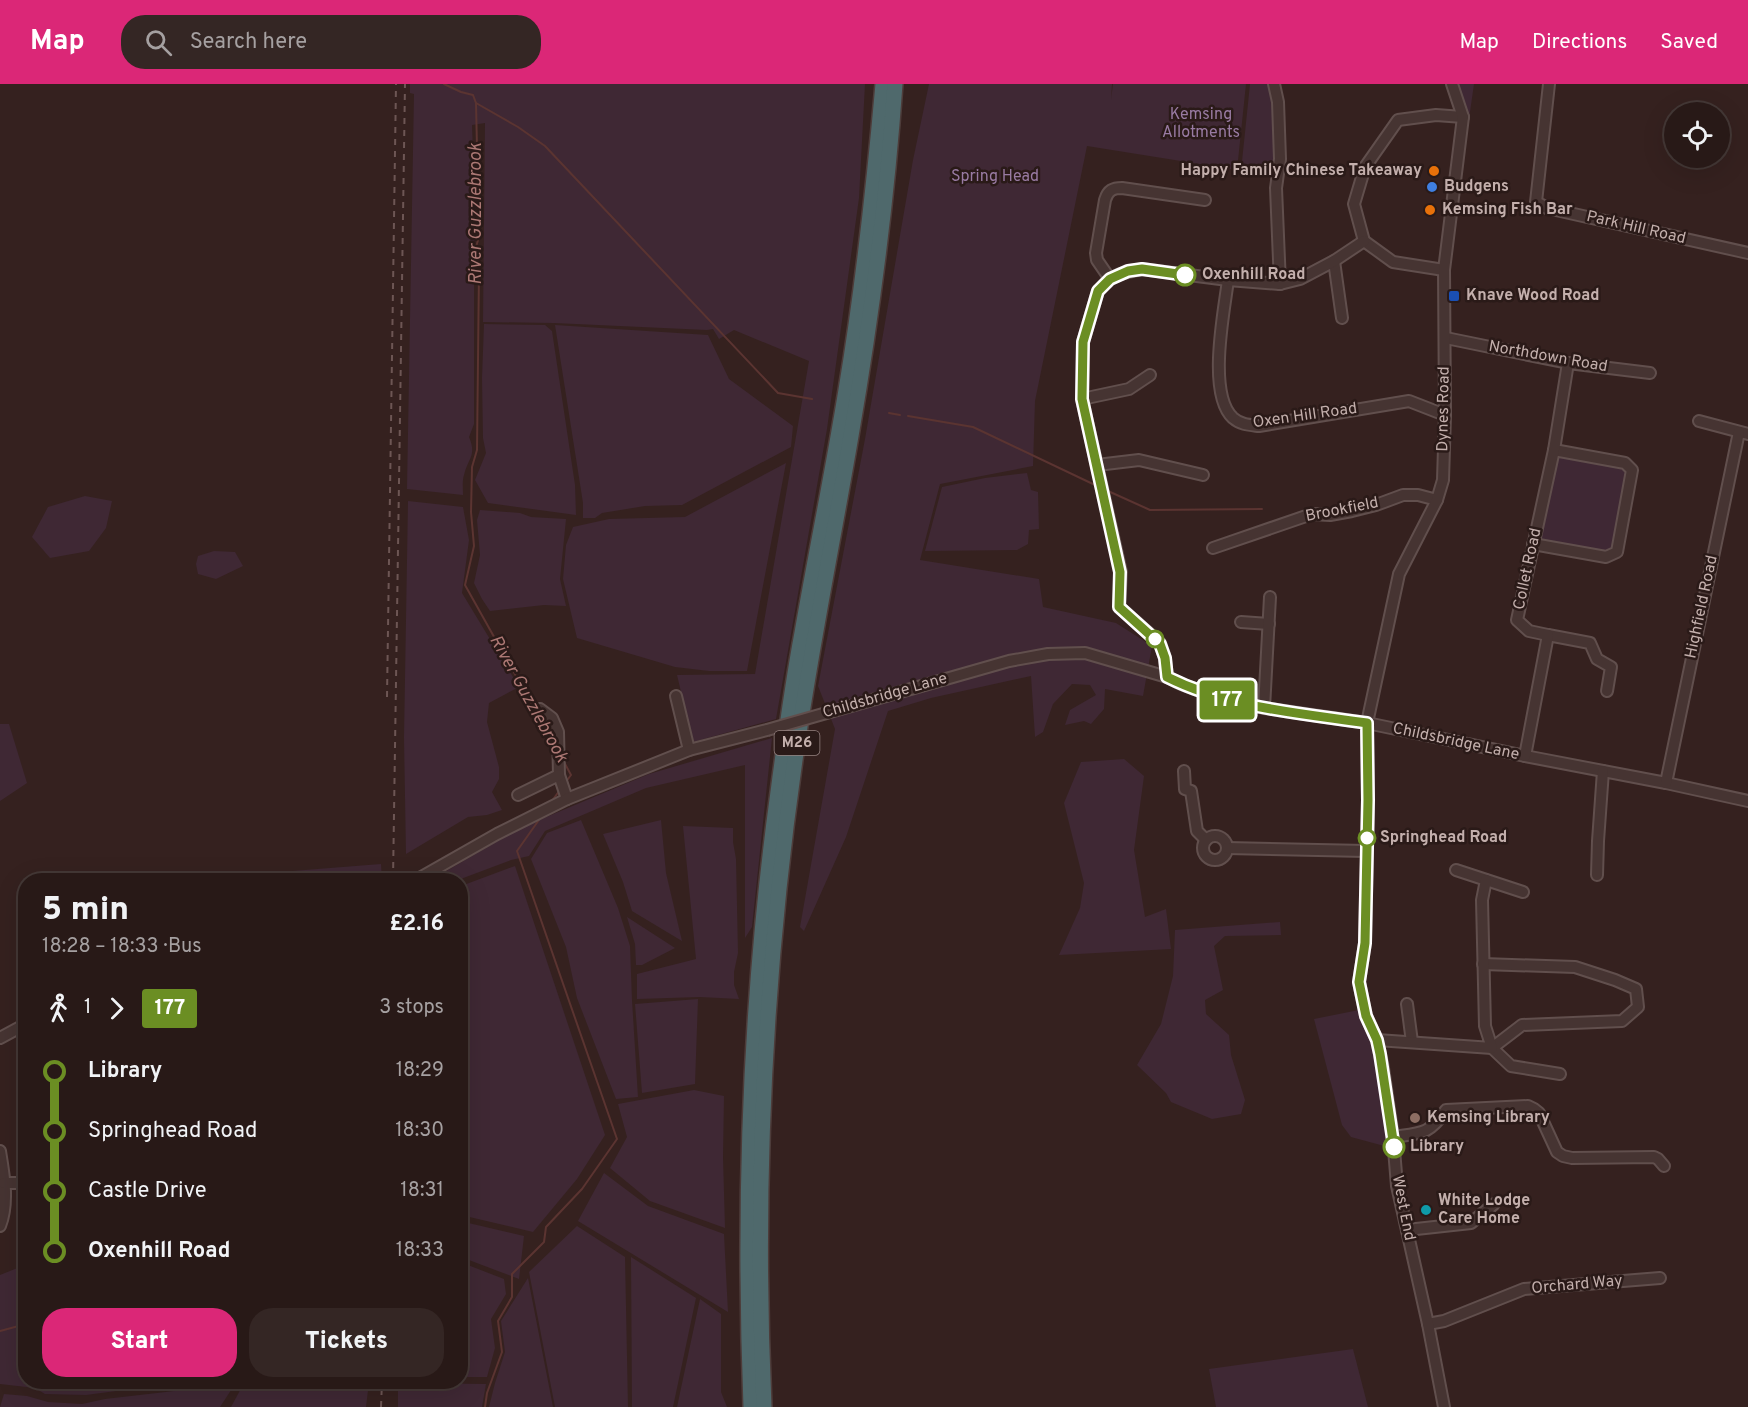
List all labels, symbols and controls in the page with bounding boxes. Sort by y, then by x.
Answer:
search box [121,15,541,69]
text: Map [30,24,85,60]
icon: search [142,26,175,59]
text: Search here [190,29,307,56]
text: Map [1459,29,1499,56]
text: Directions [1532,29,1627,56]
text: Saved [1660,29,1718,56]
map controls [1664,102,1730,168]
button: locate [1664,102,1730,168]
park label: Kemsing Allotments [1162,105,1240,143]
water label: River Guzzlebrook [465,142,488,285]
place label: Happy Family Chinese Takeaway [1180,161,1422,181]
marker: Happy Family Chinese Takeaway [1427,164,1441,178]
park label: Spring Head [951,167,1039,187]
place label: Budgens [1444,177,1509,197]
marker: Budgens [1425,180,1439,194]
place label: Kemsing Fish Bar [1442,200,1573,220]
marker: Kemsing Fish Bar [1423,203,1437,217]
street label: Park Hill Road [1584,207,1688,249]
marker: Oxenhill Road [1174,264,1196,286]
place label: Oxenhill Road [1202,265,1306,285]
place label: Knave Wood Road [1466,286,1600,306]
marker: Knave Wood Road [1447,289,1461,303]
street label: Northdown Road [1487,337,1609,377]
street label: Dynes Road [1433,366,1455,452]
street label: Oxen Hill Road [1252,399,1358,433]
street label: Brookfield [1304,493,1380,527]
street label: Collet Road [1510,526,1546,612]
street label: Highfield Road [1681,553,1723,661]
unlabelled marker [1146,630,1164,648]
water label: River Guzzlebrook [483,631,573,768]
street label: Childsbridge Lane [820,669,950,723]
line badge: 177 [1192,680,1262,720]
text: 177 [1212,687,1242,714]
street label: Childsbridge Lane [1391,719,1521,765]
road number: M26 [774,731,820,755]
place label: Springhead Road [1380,828,1507,848]
marker: Springhead Road [1358,829,1376,847]
text: 5 min [42,890,129,932]
text: £2.16 [390,911,444,938]
text: 18:28 – 18:33 · Bus [42,934,202,960]
icon: walk [42,992,75,1025]
icon: forward [100,992,133,1025]
text: 1 [84,995,91,1021]
text: 177 [154,995,185,1022]
text: 3 stops [379,995,444,1021]
text: Library [88,1058,162,1085]
text: 18:29 [396,1058,444,1084]
place label: Kemsing Library [1427,1108,1550,1128]
marker: Kemsing Library [1408,1111,1422,1125]
text: Springhead Road [88,1118,257,1145]
text: 18:30 [395,1118,444,1144]
marker: Library [1383,1136,1405,1158]
place label: Library [1410,1137,1464,1157]
street label: West End [1387,1173,1419,1243]
text: Castle Drive [88,1178,207,1205]
text: 18:31 [400,1178,444,1204]
place label: White Lodge Care Home [1438,1191,1530,1229]
marker: White Lodge Care Home [1419,1203,1433,1217]
text: Oxenhill Road [88,1238,230,1265]
text: 18:33 [396,1238,444,1264]
street label: Orchard Way [1531,1271,1623,1299]
button: Start [42,1308,237,1377]
button: Tickets [249,1308,444,1377]

